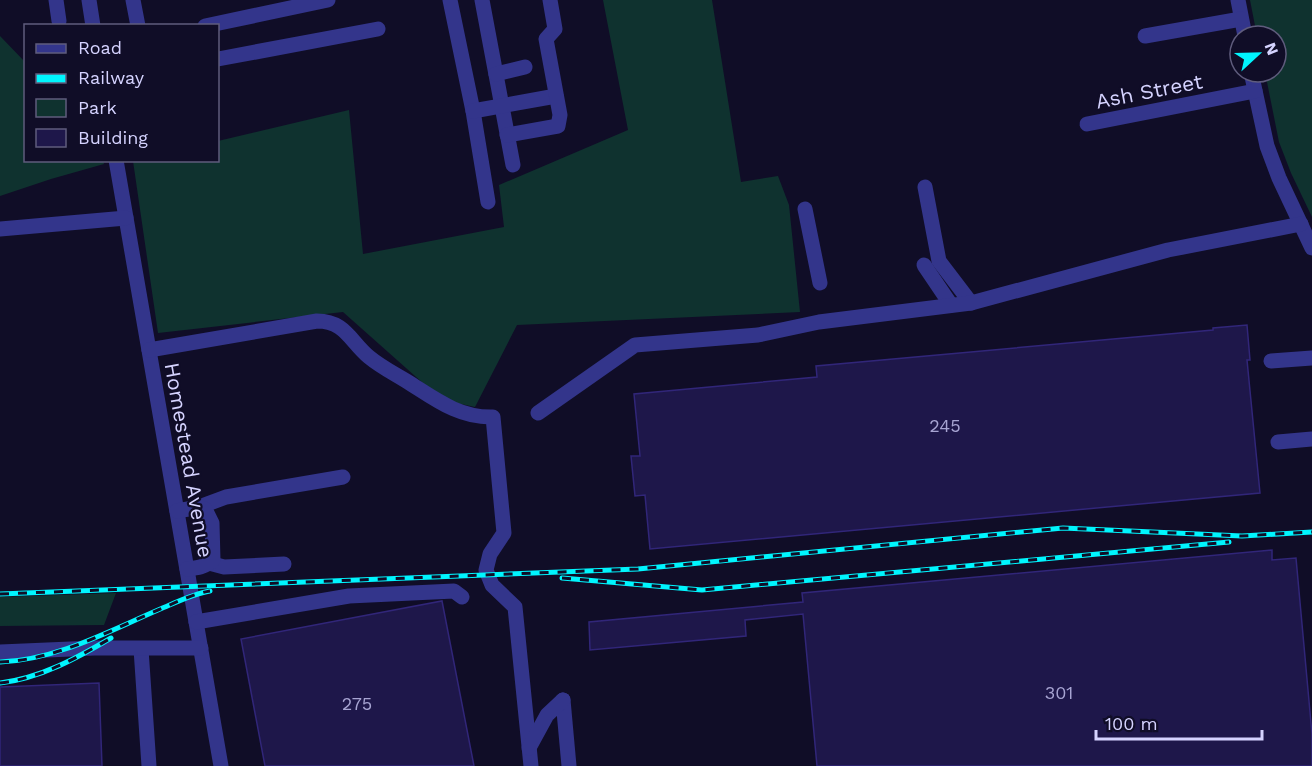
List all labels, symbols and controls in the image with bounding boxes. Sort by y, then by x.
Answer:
legend [24,24,219,162]
north arrow [1228,24,1288,84]
text: Road [78,37,122,58]
text: N [1260,40,1282,58]
text: Railway [78,67,145,88]
street label: Ash Street [1094,68,1205,114]
text: Park [78,97,117,118]
text: Building [78,127,148,148]
street label: Homestead Avenue [160,361,218,559]
house number: 245 [929,415,961,436]
house number: 301 [1045,682,1073,703]
house number: 275 [342,693,372,714]
scale bar [1096,703,1262,741]
text: 100 m [1105,713,1158,734]

